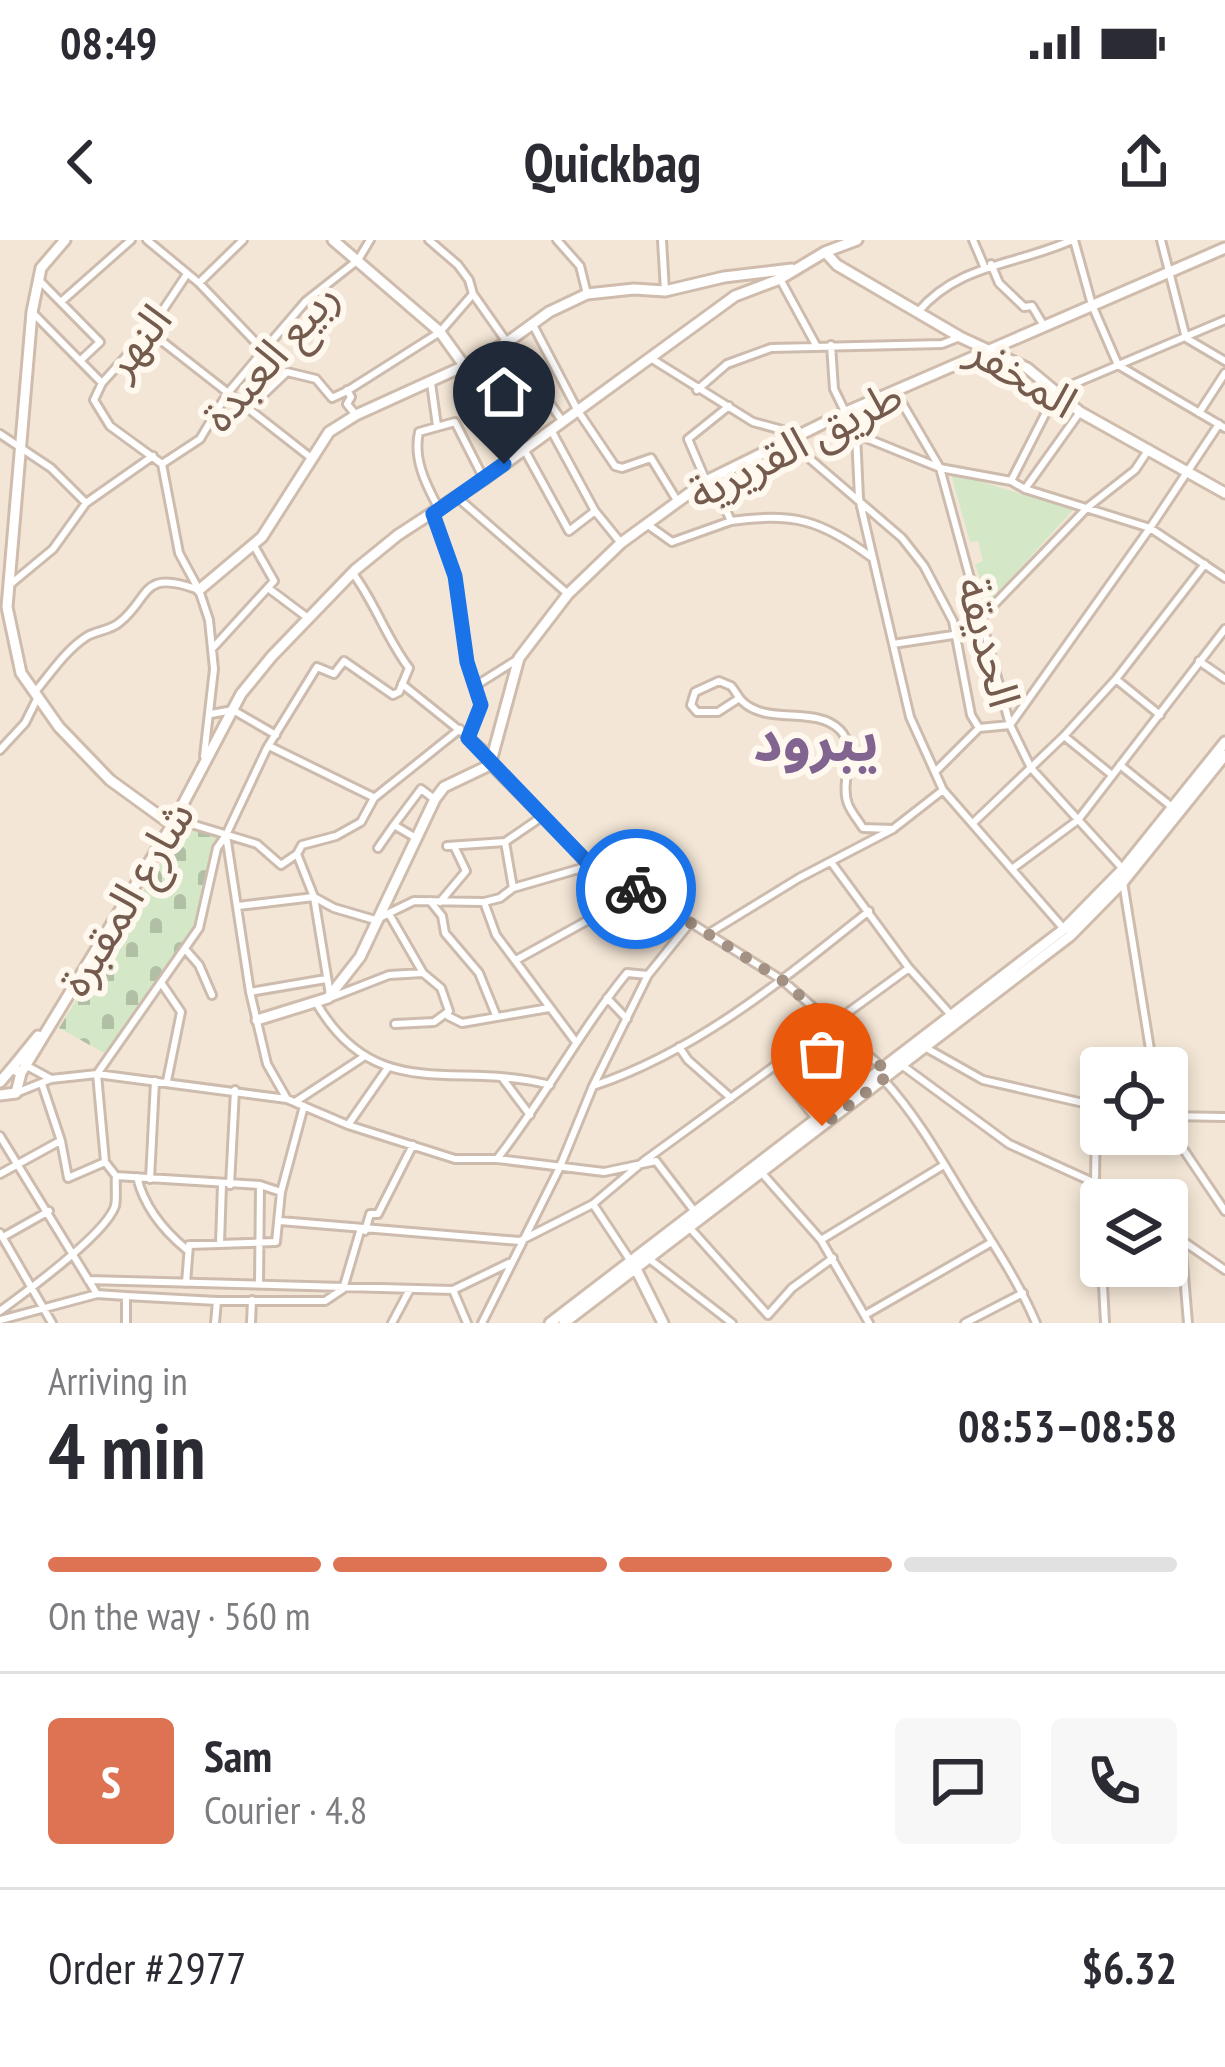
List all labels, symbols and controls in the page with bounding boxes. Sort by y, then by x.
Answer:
text: 08:49 [60,13,157,71]
text: Quickbag [524,127,701,197]
icon: back [48,129,114,195]
icon: share [1111,129,1177,195]
street label: ربيع العبدة [188,268,355,447]
street label: النهر [88,292,183,391]
street label: المخفر [957,319,1089,430]
pin [453,341,555,464]
icon: home [471,359,537,425]
street label: طريق القريرية [678,364,911,522]
street label: الحديقة [945,570,1035,713]
district label: يبرود [753,703,879,777]
street label: شارع المقبرة [44,789,211,1009]
courier [576,829,696,949]
icon: bike [603,856,669,922]
pin [771,1003,873,1126]
icon: bag [789,1021,855,1087]
map controls [1080,1047,1188,1287]
button: locate [1080,1047,1188,1155]
button: layers [1080,1179,1188,1287]
text: Arriving in [48,1355,188,1406]
text: 08:53–08:58 [958,1396,1177,1454]
text: 4 min [48,1400,206,1501]
text: On the way · 560 m [48,1590,310,1641]
button: chat [895,1718,1021,1844]
button: phone [1051,1718,1177,1844]
text: Sam [204,1726,272,1784]
text: S [101,1752,121,1810]
text: Courier · 4.8 [204,1784,367,1835]
text: Order #2977 [48,1938,246,1996]
text: $6.32 [1081,1938,1177,1996]

